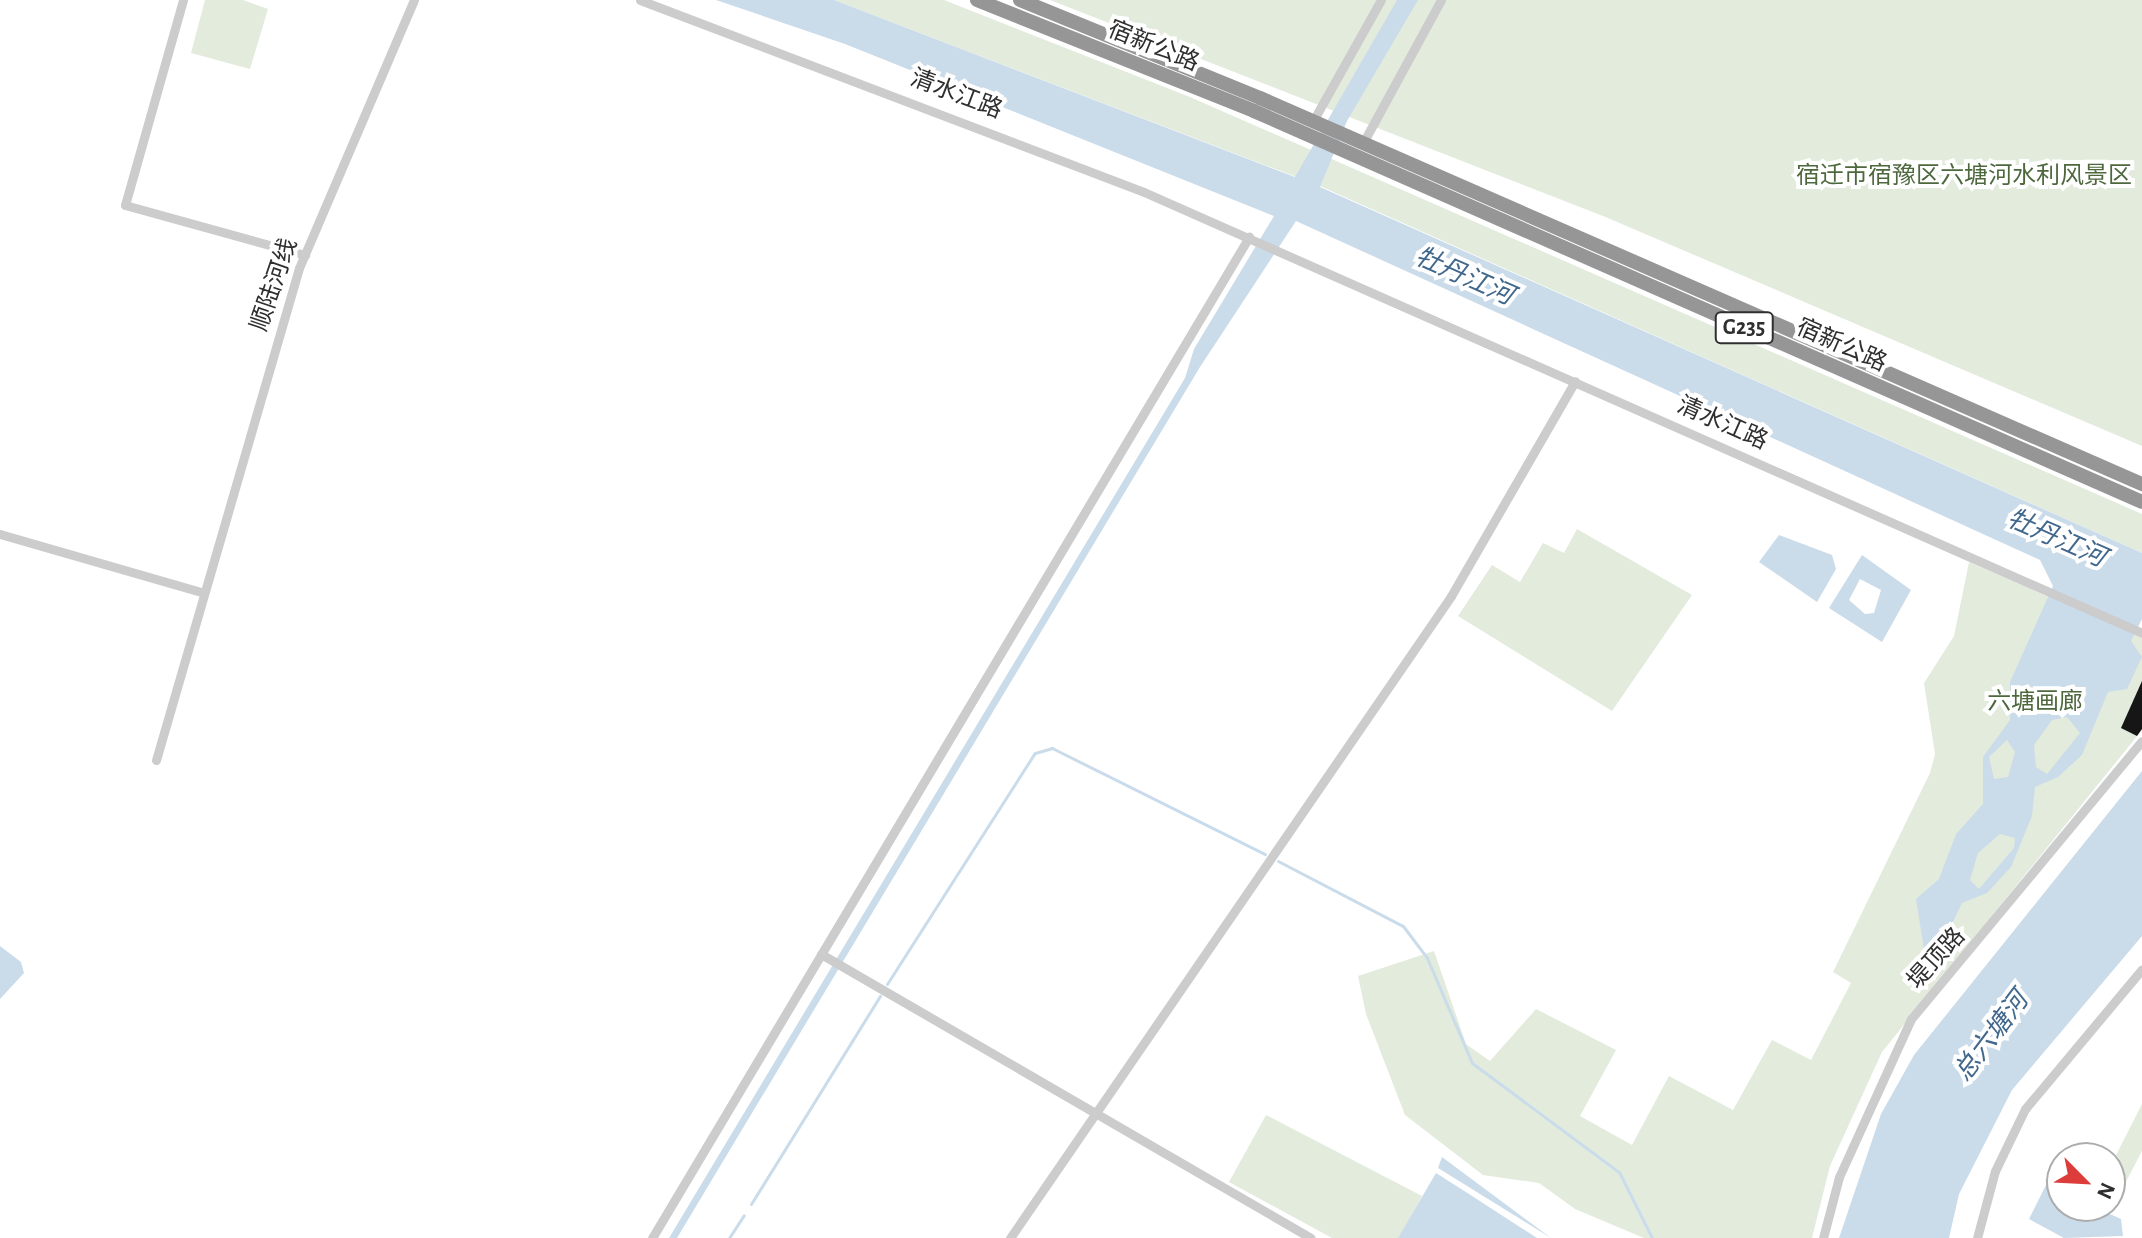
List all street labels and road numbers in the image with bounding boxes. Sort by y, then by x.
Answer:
street label: 宿新公路 [1103,16,1203,78]
street label: 清水江路 [906,64,1006,126]
street label: 顺陆河线 [246,235,304,335]
road number: G235 [1714,310,1774,346]
street label: 宿新公路 [1791,313,1891,379]
street label: 清水江路 [1672,391,1772,457]
street label: 堤顶路 [1902,923,1972,995]

